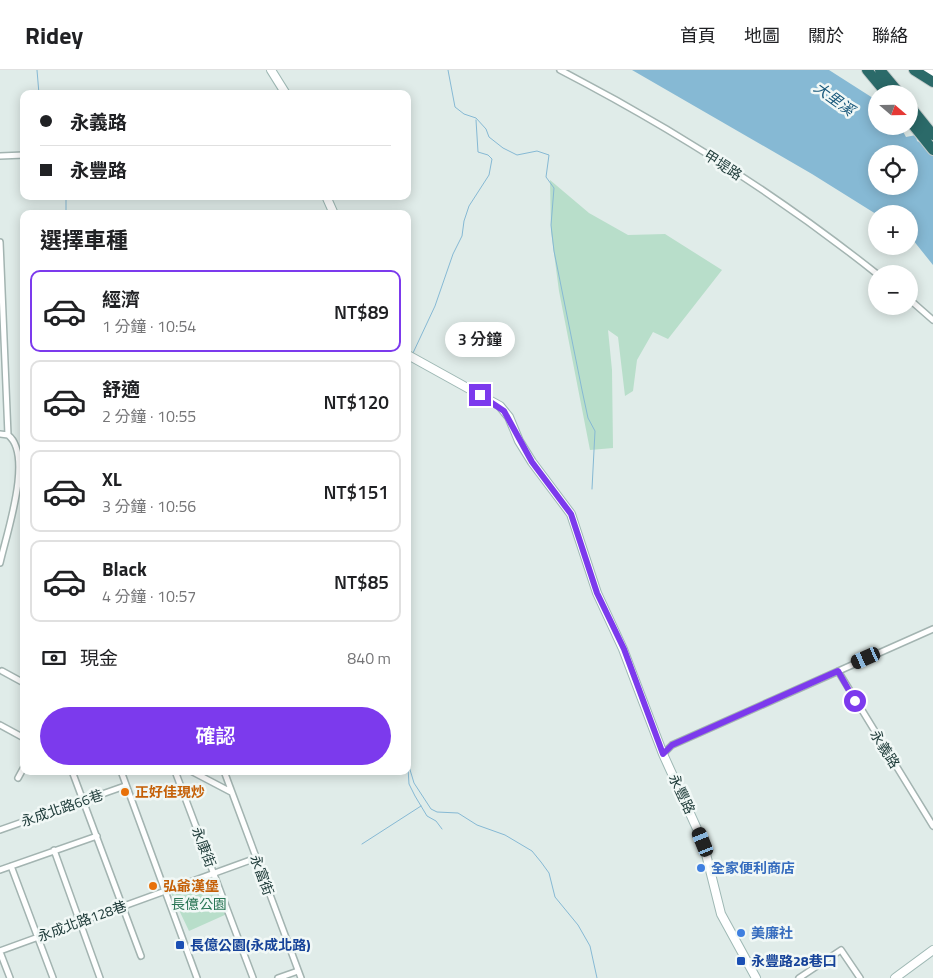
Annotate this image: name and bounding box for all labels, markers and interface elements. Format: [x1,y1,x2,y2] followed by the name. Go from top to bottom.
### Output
[25,17,83,53] text: Ridey
[680,22,716,49] text: 首頁
[744,22,780,49] text: 地圖
[808,22,844,49] text: 關於
[872,22,908,49] text: 聯絡
[809,76,861,122] water label: 大里溪
[868,85,918,135] north arrow
[868,85,918,315] map controls
[70,107,127,136] text: 永義路
[700,144,747,185] street label: 甲堤路
[868,145,918,195] button: locate
[70,155,127,184] text: 永豐路
[868,205,918,255] button: +
[40,223,128,257] text: 選擇車種
[868,265,918,315] button: −
[102,284,140,313] text: 經濟
[42,289,87,334] icon: car
[334,297,389,326] text: NT$89
[102,314,196,338] text: 1 分鐘 · 10:54
[445,322,515,358] callout: 3 分鐘
[458,327,502,351] text: 3 分鐘
[102,374,140,403] text: 舒適
[42,379,87,424] icon: car
[469,384,491,406] route end
[323,387,389,416] text: NT$120
[102,404,196,428] text: 2 分鐘 · 10:55
[102,464,122,493] text: XL
[42,469,87,514] icon: car
[323,477,389,506] text: NT$151
[102,494,196,518] text: 3 分鐘 · 10:56
[102,554,147,583] text: Black
[42,559,87,604] icon: car
[334,567,389,596] text: NT$85
[102,584,196,608] text: 4 分鐘 · 10:57
[80,643,118,672] text: 現金
[40,644,68,672] icon: cash
[849,645,882,671] car
[347,646,391,670] text: 840 m
[844,690,866,712] route start
[40,707,391,765] button: 確認
[865,725,905,772] street label: 永義路
[664,770,701,817] street label: 永豐路
[135,781,205,802] place label: 正好佳現炒
[18,784,106,831] street label: 永成北路66巷
[119,786,131,798] marker: 正好佳現炒
[187,823,222,870] street label: 永康街
[690,825,715,859] car
[245,852,280,898] street label: 永富街
[711,857,795,878] place label: 全家便利商店
[695,862,707,874] marker: 全家便利商店
[163,875,219,896] place label: 弘爺漢堡
[147,880,159,892] marker: 弘爺漢堡
[171,893,227,914] park label: 長億公園
[34,895,129,946] street label: 永成北路128巷
[751,922,793,943] place label: 美廉社
[735,927,747,939] marker: 美廉社
[190,934,311,955] place label: 長億公園(永成北路)
[174,939,186,951] marker: 長億公園(永成北路)
[751,950,837,971] place label: 永豐路28巷口
[735,955,747,967] marker: 永豐路28巷口

